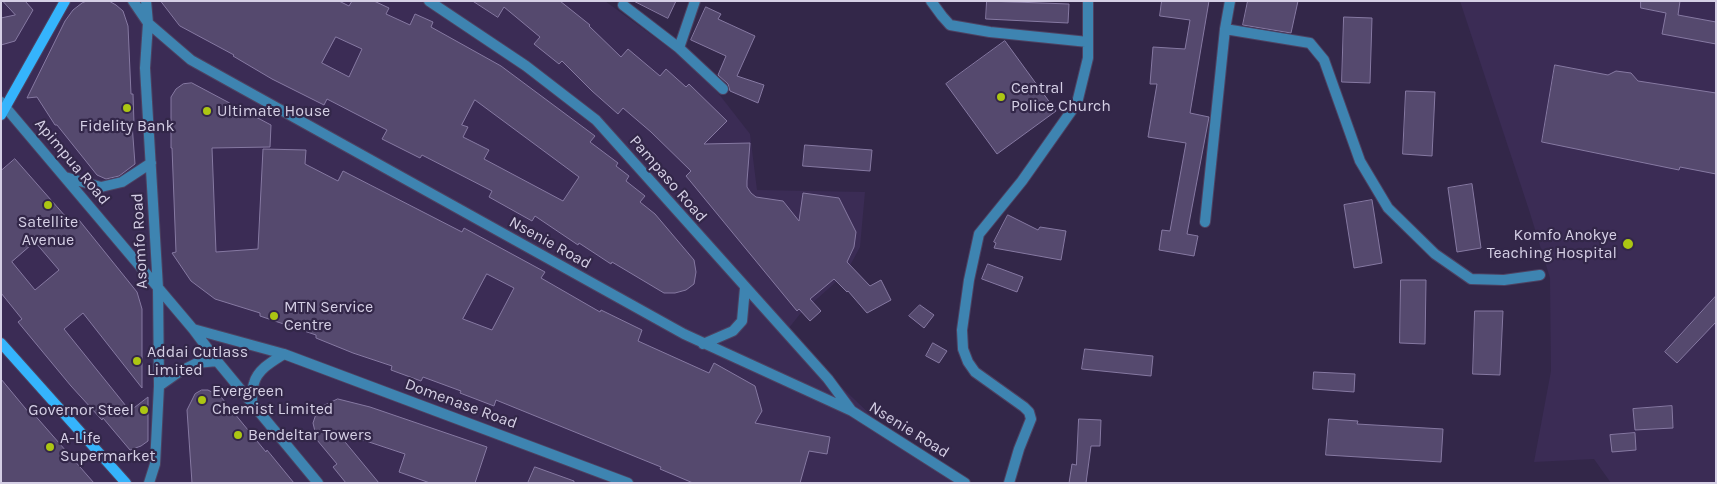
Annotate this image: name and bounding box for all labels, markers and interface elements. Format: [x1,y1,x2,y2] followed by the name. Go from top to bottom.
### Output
[1011,78,1111,116] place label: Central Police Church
[995,91,1007,103] marker: Central Police Church
[217,101,330,121] place label: Ultimate House
[121,102,133,114] marker: Fidelity Bank
[201,105,213,117] marker: Ultimate House
[30,115,114,209] street label: Apimpua Road
[80,116,174,136] place label: Fidelity Bank
[625,132,711,226] street label: Pampaso Road
[128,192,152,290] street label: Asomfo Road
[42,199,54,211] marker: Satellite Avenue
[18,212,78,250] place label: Satellite Avenue
[506,213,594,273] street label: Nsenie Road
[1487,225,1617,263] place label: Komfo Anokye Teaching Hospital
[1621,237,1635,251] marker: Komfo Anokye Teaching Hospital
[284,297,373,335] place label: MTN Service Centre
[268,310,280,322] marker: MTN Service Centre
[147,342,248,380] place label: Addai Cutlass Limited
[131,355,143,367] marker: Addai Cutlass Limited
[402,375,520,433] street label: Domenase Road
[212,381,333,419] place label: Evergreen Chemist Limited
[196,394,208,406] marker: Evergreen Chemist Limited
[865,398,953,462] street label: Nsenie Road
[28,400,134,420] place label: Governor Steel
[138,404,150,416] marker: Governor Steel
[248,425,372,445] place label: Bendeltar Towers
[60,428,156,466] place label: A-Life Supermarket
[232,429,244,441] marker: Bendeltar Towers
[44,441,56,453] marker: A-Life Supermarket

